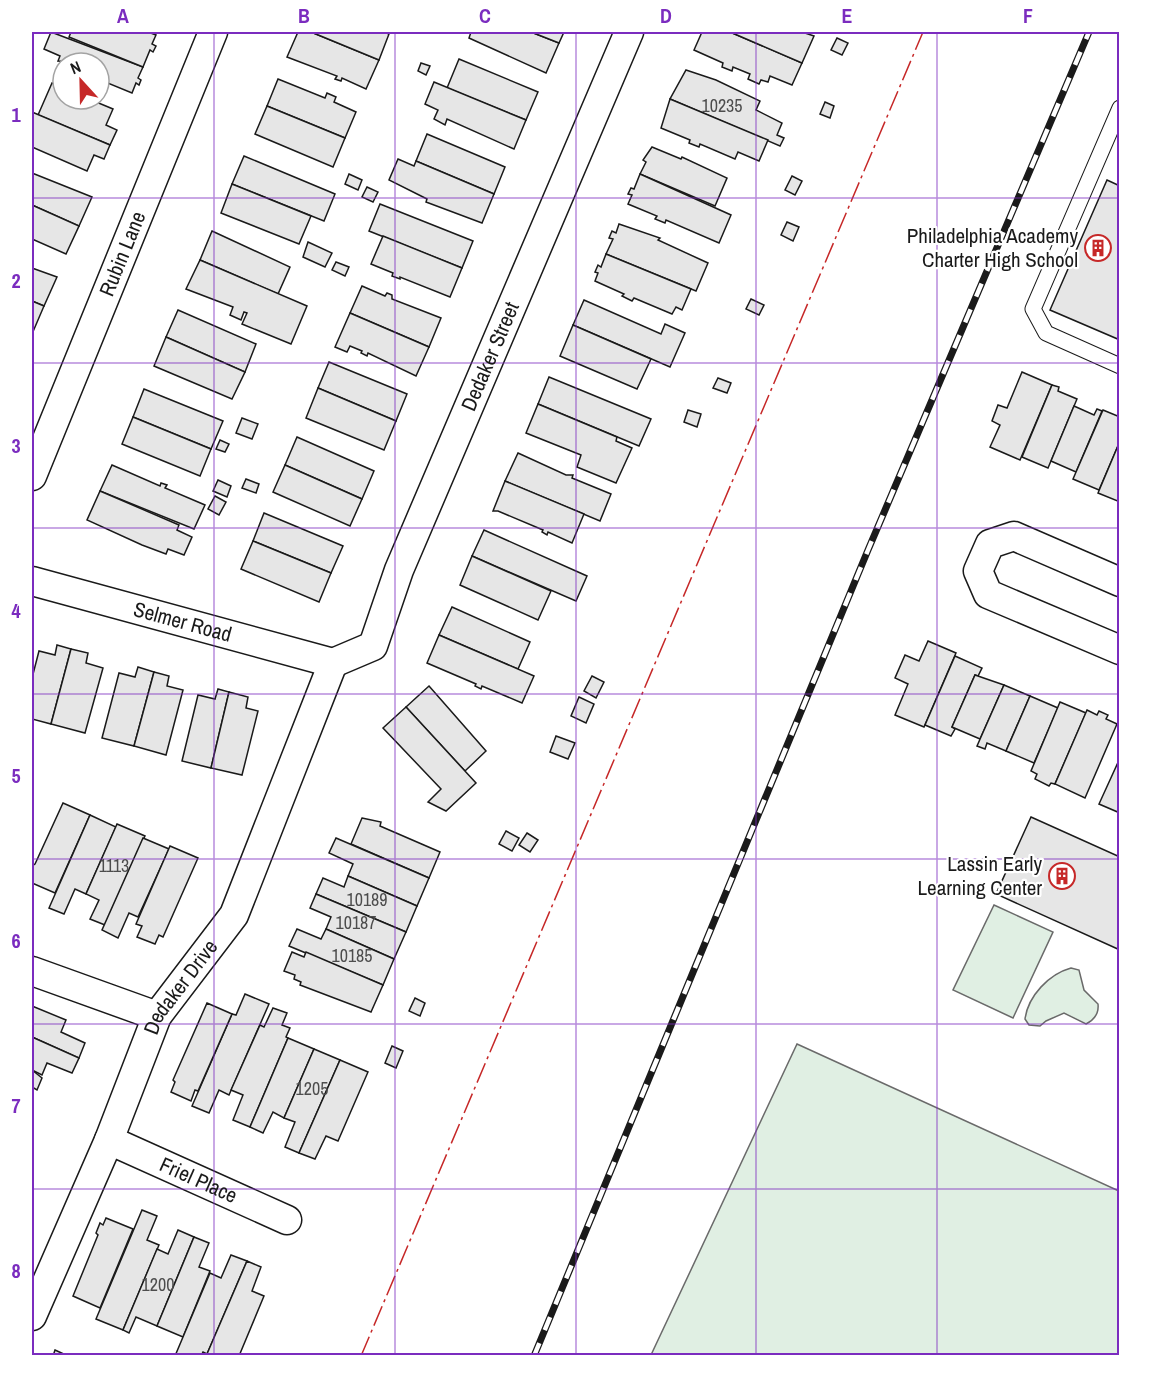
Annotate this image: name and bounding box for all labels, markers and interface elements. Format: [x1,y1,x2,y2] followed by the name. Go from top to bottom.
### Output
[117,2,129,29] text: A
[298,2,310,29] text: B
[479,2,491,29] text: C
[660,2,672,29] text: D
[842,2,853,29] text: E
[1023,2,1033,29] text: F
[51,51,111,111] north arrow
[67,55,84,79] text: N
[701,93,743,118] house number: 10235
[11,101,21,128] text: 1
[92,207,152,300] street label: Rubin Lane
[907,221,1078,274] place label: Philadelphia Academy Charter High School
[1083,233,1113,263] building icon: Philadelphia Academy Charter High School
[11,267,21,294] text: 2
[454,297,526,415] street label: Dedaker Street
[11,432,21,459] text: 3
[130,594,235,649] street label: Selmer Road
[11,597,21,624] text: 4
[11,762,21,789] text: 5
[918,849,1042,902] place label: Lassin Early Learning Center
[99,853,129,878] house number: 1113
[1047,861,1077,891] building icon: Lassin Early Learning Center
[346,887,388,912] house number: 10189
[335,910,377,935] house number: 10187
[11,927,21,954] text: 6
[136,933,224,1038] street label: Dedaker Drive
[331,943,373,968] house number: 10185
[296,1076,328,1101] house number: 1205
[11,1092,21,1119] text: 7
[155,1150,242,1210] street label: Friel Place
[11,1257,21,1284] text: 8
[142,1272,174,1297] house number: 1200

